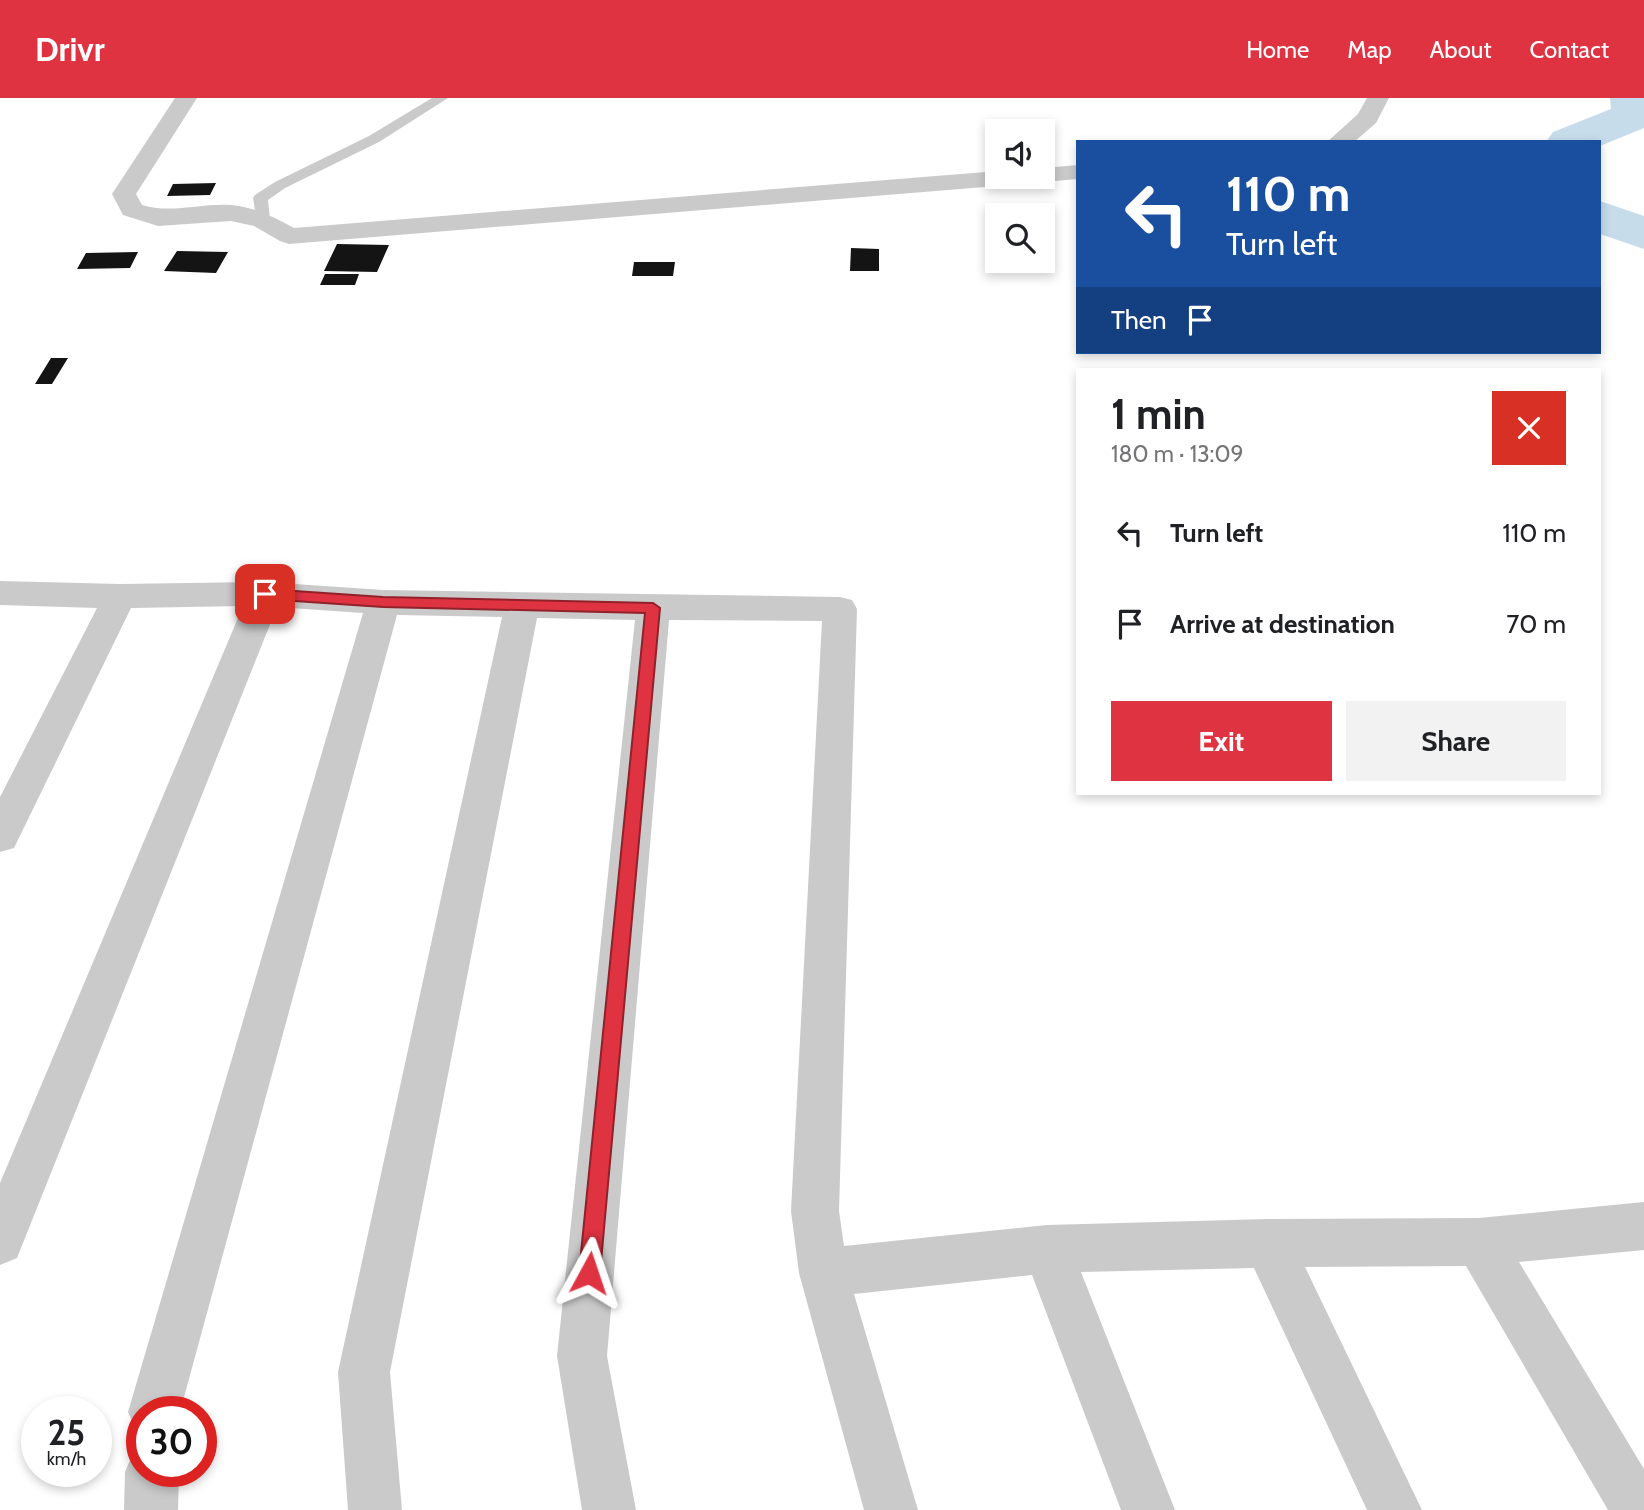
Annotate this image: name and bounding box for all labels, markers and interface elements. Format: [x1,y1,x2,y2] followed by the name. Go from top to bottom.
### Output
[35,29,105,69] text: Drivr
[1246,35,1309,64] text: Home
[1347,35,1392,64] text: Map
[1430,35,1492,64] text: About
[1530,35,1609,64] text: Contact
[985,119,1055,273] map controls
[985,119,1055,189] button: sound
[1226,164,1350,223] text: 110 m
[1111,168,1202,259] icon: left
[985,203,1055,273] button: search
[1226,224,1337,263] text: Turn left
[1181,301,1219,339] icon: arrive
[1111,304,1167,336] text: Then
[1111,388,1206,440] text: 1 min
[1492,391,1566,465] button: close
[1111,440,1244,468] text: 180 m · 13:09
[1111,514,1149,552] icon: left
[1170,517,1263,549] text: Turn left
[1502,517,1566,549] text: 110 m
[235,564,295,624] pin
[246,575,284,613] icon: arrive
[1111,605,1149,643] icon: arrive
[1170,608,1395,640] text: Arrive at destination
[1506,608,1566,640] text: 70 m
[1111,701,1332,781] button: Exit
[1346,701,1566,781] button: Share
[552,1236,626,1310] position arrow
[126,1396,217,1487] speed limit sign: 30
[48,1411,85,1454] text: 25
[47,1448,86,1470] text: km/h

